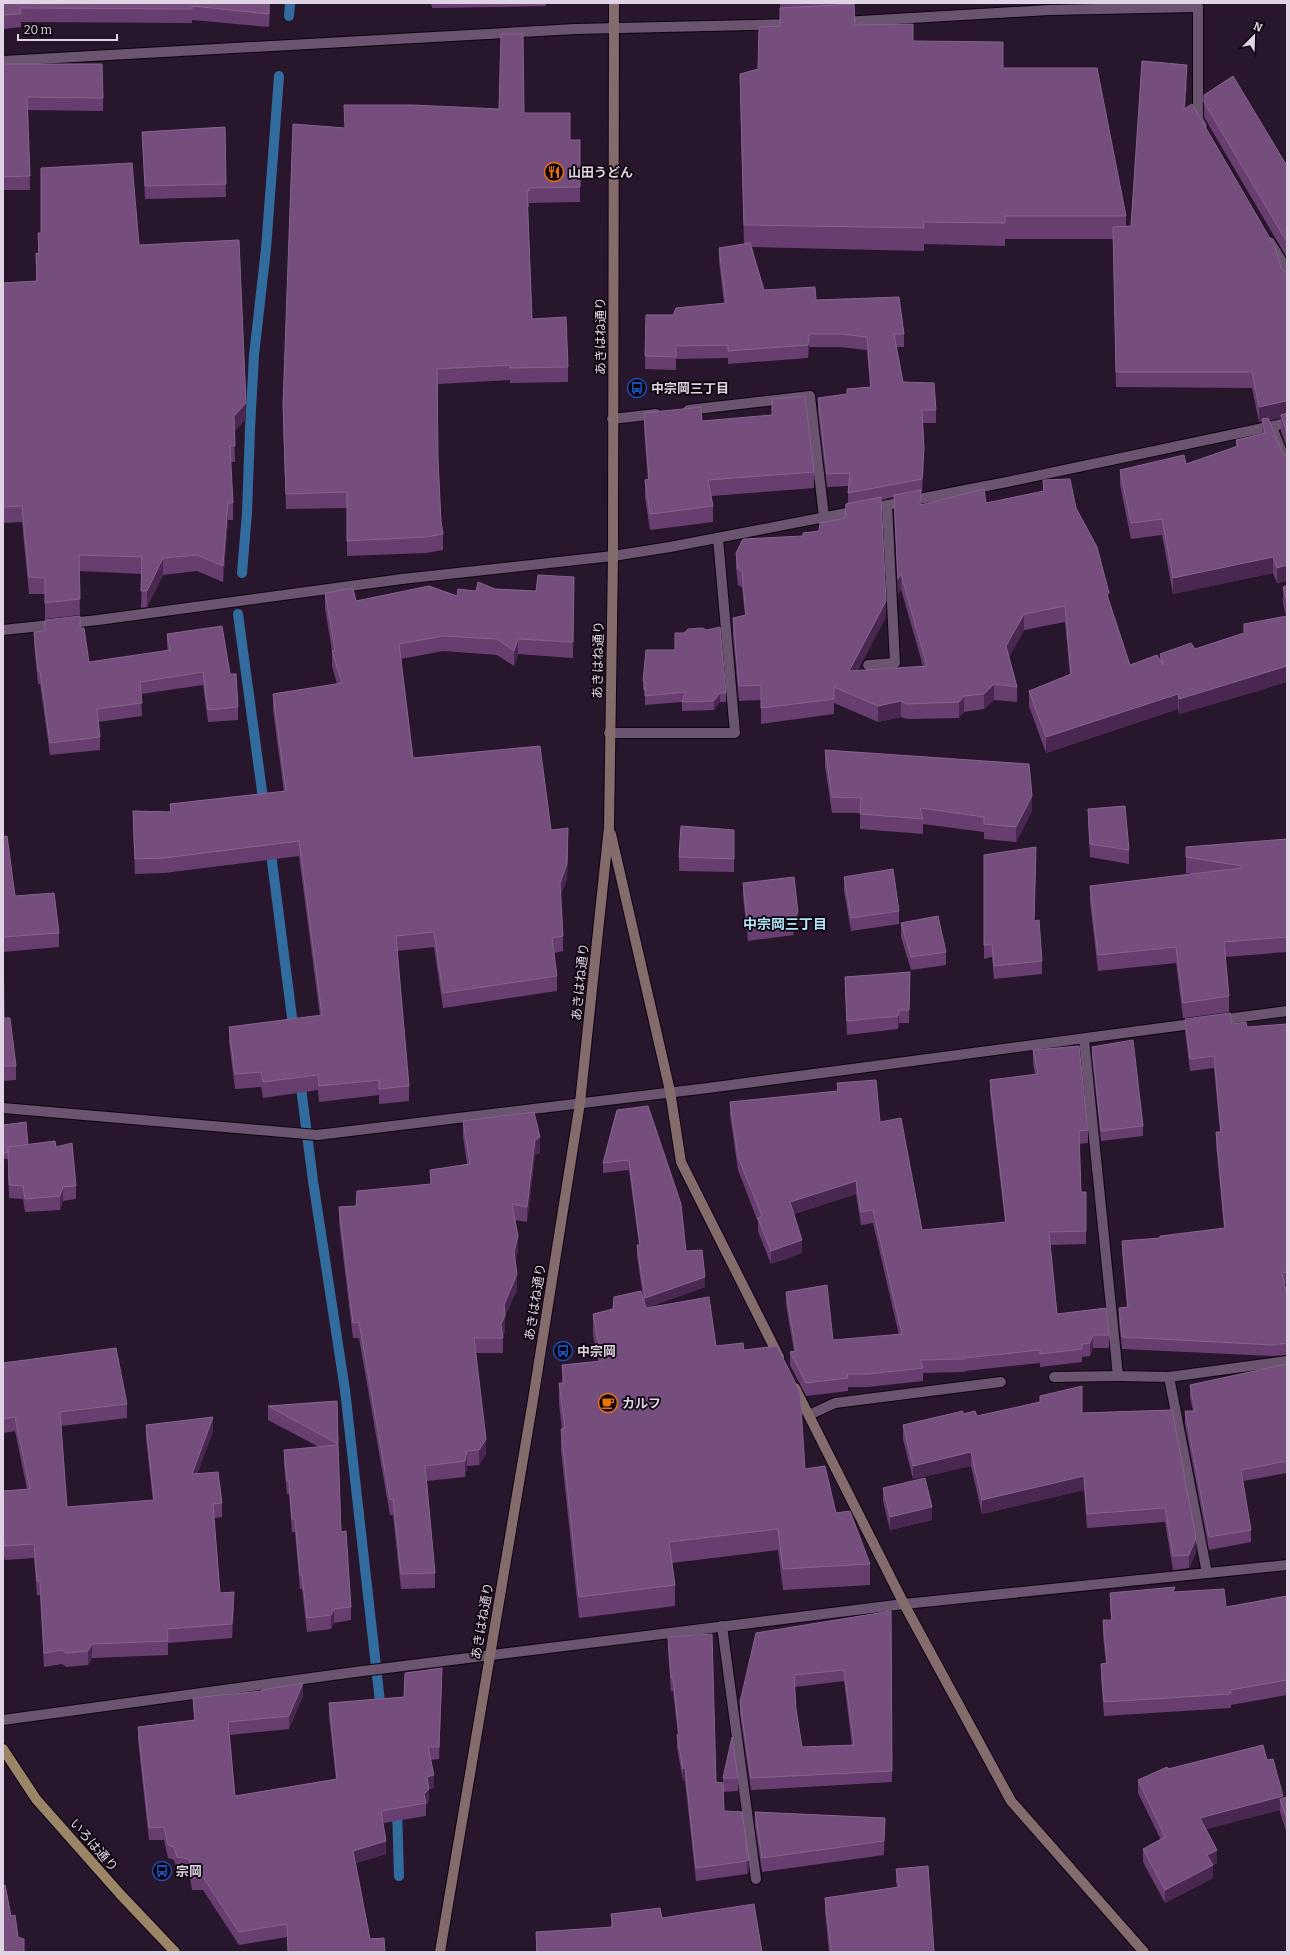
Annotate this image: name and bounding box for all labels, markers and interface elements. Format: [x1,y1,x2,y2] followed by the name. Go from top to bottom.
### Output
[18,16,117,42] scale bar
[1234,16,1274,56] north arrow
[1251,20,1265,35] text: N
[24,23,53,37] text: 20 m
[543,161,565,183] restaurant icon: 山田うどん
[568,165,633,180] place label: 山田うどん
[593,297,608,375] street label: あきはね通り
[626,377,648,399] bus stop icon: 中宗岡三丁目
[651,381,729,396] place label: 中宗岡三丁目
[590,621,606,699] street label: あきはね通り
[743,916,827,933] district label: 中宗岡三丁目
[568,942,592,1022] street label: あきはね通り
[521,1262,549,1342] street label: あきはね通り
[552,1340,574,1362] bus stop icon: 中宗岡
[577,1344,616,1359] place label: 中宗岡
[597,1392,619,1414] cafe icon: カルフ
[622,1396,661,1411] place label: カルフ
[468,1581,496,1661] street label: あきはね通り
[67,1816,121,1874] street label: いろは通り
[151,1860,173,1882] bus stop icon: 宗岡
[176,1864,202,1879] place label: 宗岡

